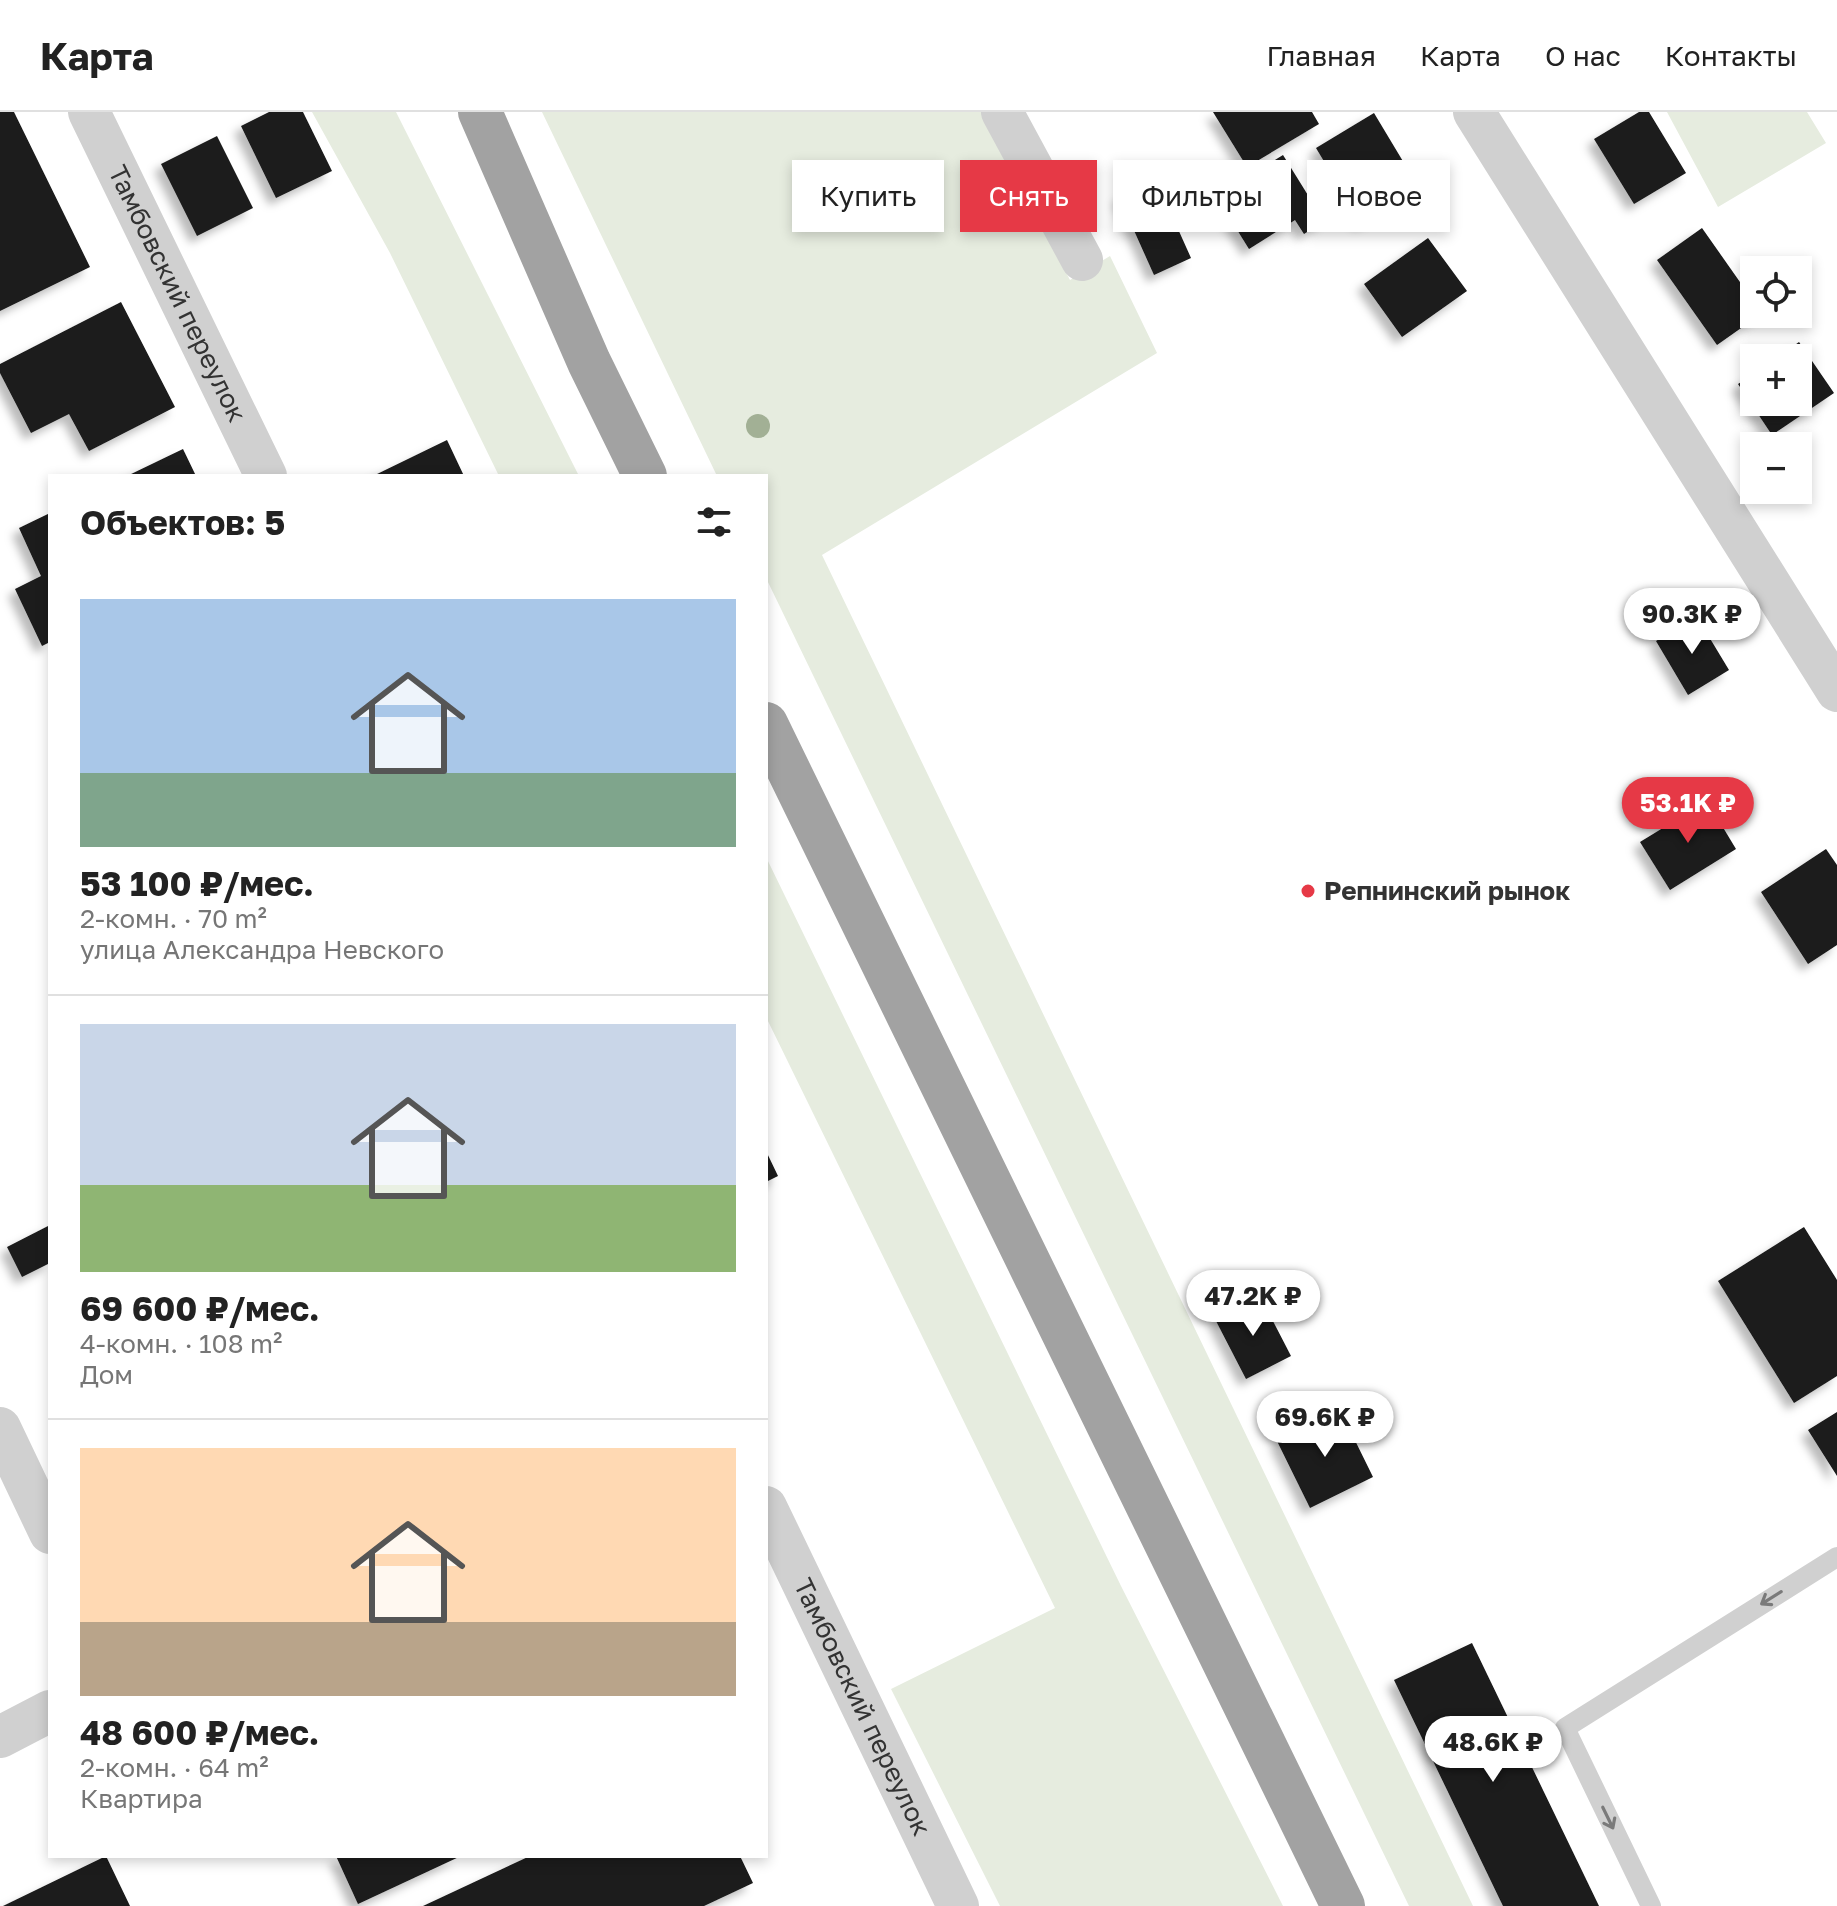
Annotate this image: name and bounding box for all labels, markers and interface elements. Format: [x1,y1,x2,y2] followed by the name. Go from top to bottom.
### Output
[40,33,153,78] text: Карта
[1266,39,1376,72] text: Главная
[1420,39,1501,72] text: Карта
[1545,39,1621,72] text: О нас
[1665,39,1797,72] text: Контакты
[102,160,253,427] street label: Тамбовский переулок
[792,160,944,232] chip: Купить
[960,160,1097,232] chip: Снять
[1113,160,1291,232] chip: Фильтры
[1307,160,1450,232] chip: Новое
[1740,256,1812,504] map controls
[1740,256,1812,328] button: locate
[1740,344,1812,416] button: +
[1740,432,1812,504] button: −
[692,500,736,544] icon: filters
[80,502,285,542] text: Объектов: 5
[1618,588,1766,656] pin: 90.3K ₽
[1642,598,1742,629] text: 90.3K ₽
[336,651,480,795] icon: home
[1614,777,1762,845] pin: 53.1K ₽
[1640,787,1736,818] text: 53.1K ₽
[80,863,314,903] text: 53 100 ₽/мес.
[1324,875,1570,906] place label: Репнинский рынок
[1299,882,1317,900] marker: Репнинский рынок
[80,903,267,934] text: 2-комн. · 70 m²
[80,934,444,965] text: улица Александра Невского
[336,1076,480,1220] icon: home
[1179,1270,1327,1338] pin: 47.2K ₽
[1204,1280,1302,1311] text: 47.2K ₽
[80,1288,320,1328] text: 69 600 ₽/мес.
[80,1328,282,1359] text: 4-комн. · 108 m²
[80,1359,133,1390] text: Дом
[1251,1391,1399,1459] pin: 69.6K ₽
[1275,1401,1375,1432] text: 69.6K ₽
[336,1500,480,1644] icon: home
[788,1573,938,1840] street label: Тамбовский переулок
[1760,1591,1783,1607] one-way arrow
[80,1712,319,1752] text: 48 600 ₽/мес.
[1419,1716,1567,1784] pin: 48.6K ₽
[1443,1726,1543,1757] text: 48.6K ₽
[80,1752,269,1783] text: 2-комн. · 64 m²
[80,1783,203,1814] text: Квартира
[1601,1806,1616,1830] one-way arrow

